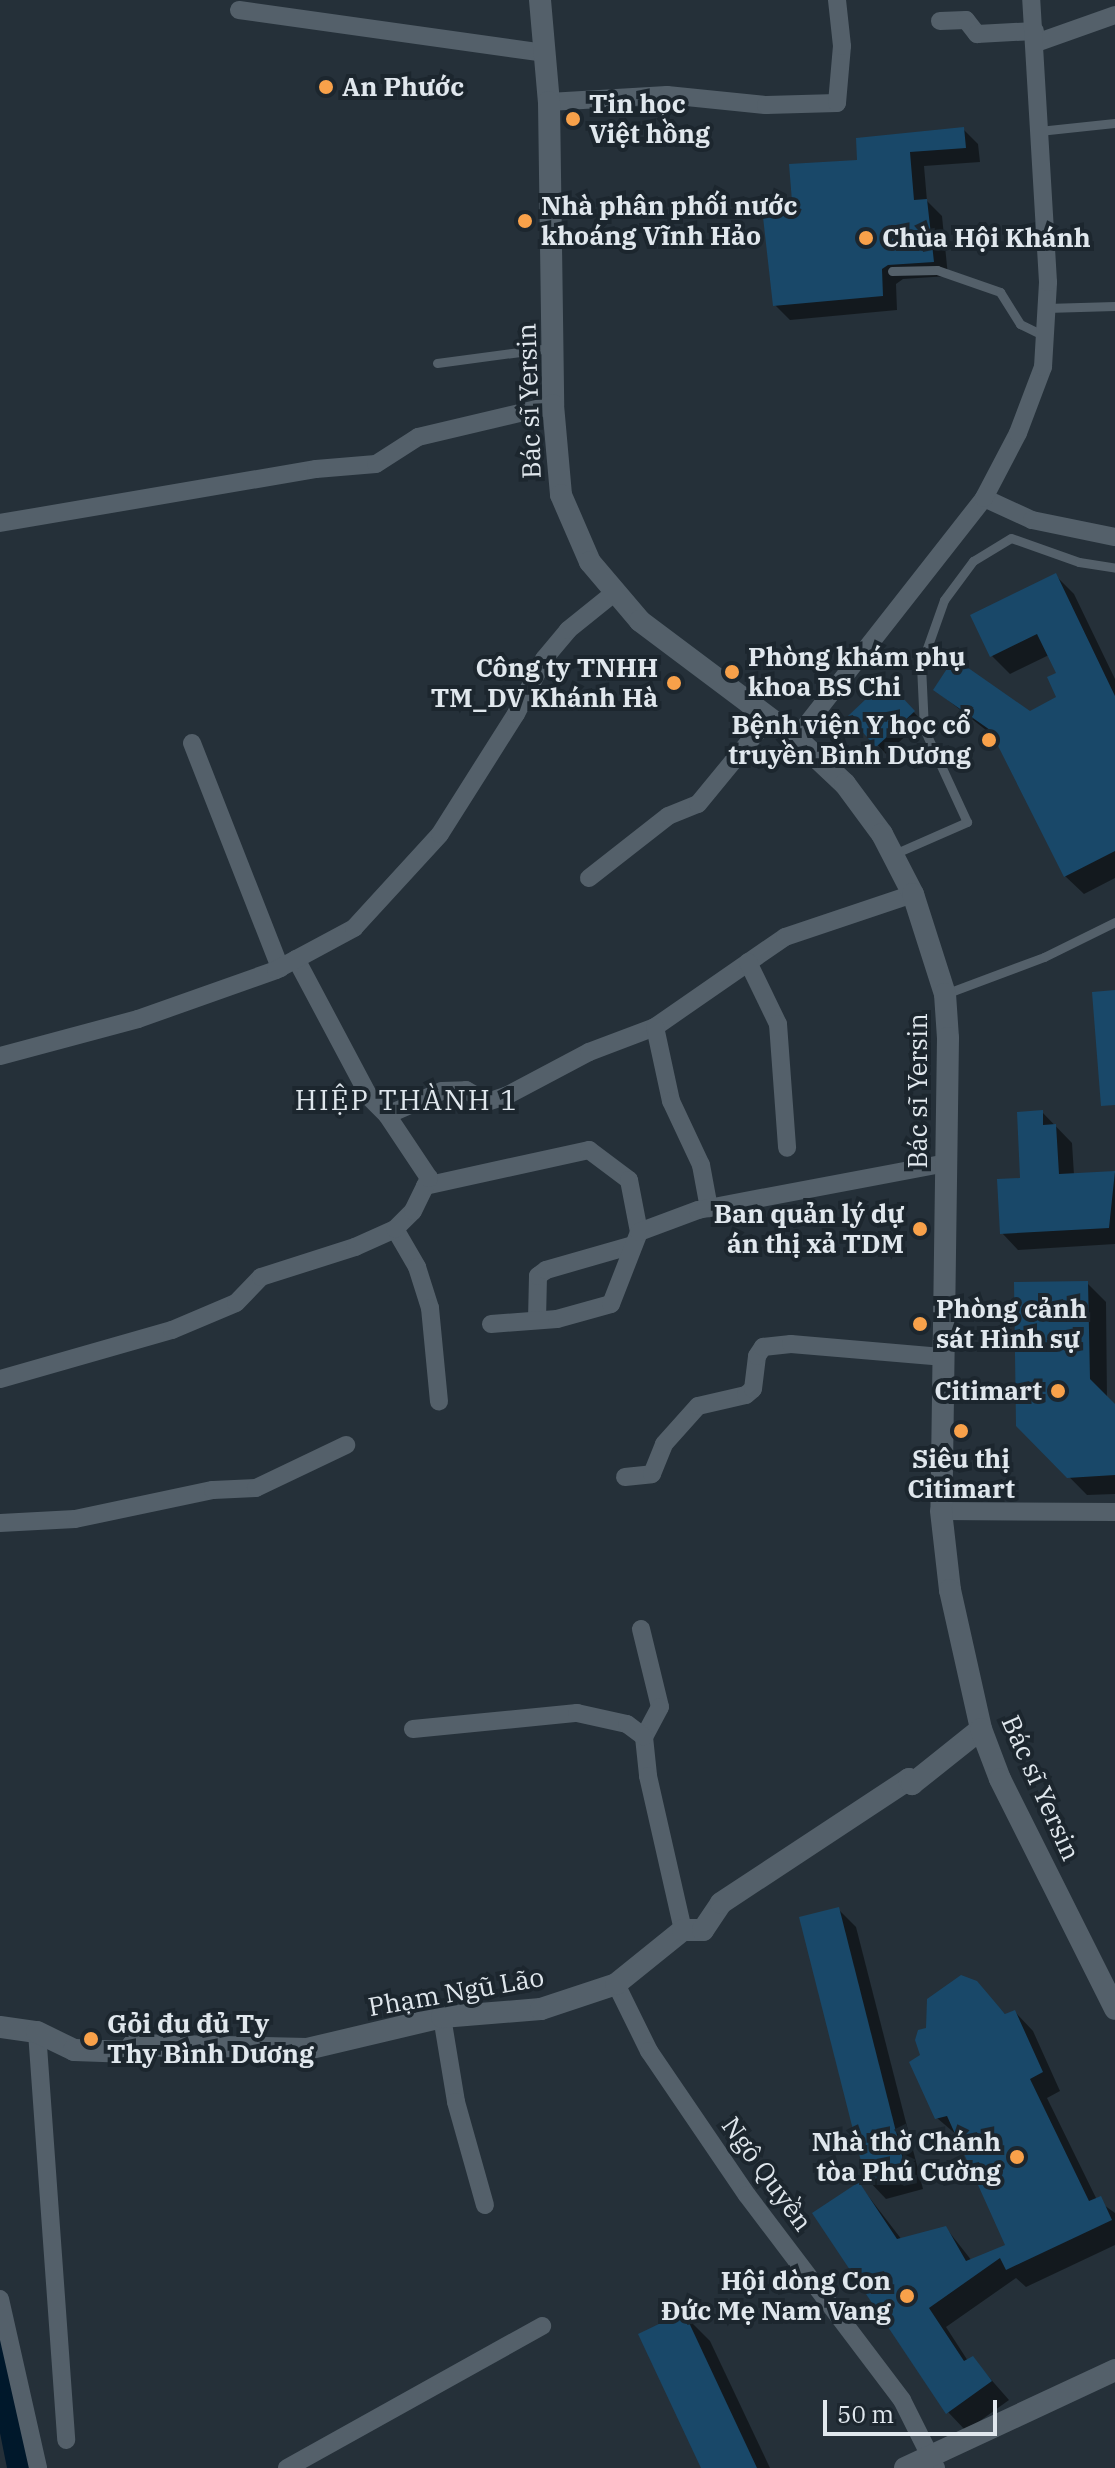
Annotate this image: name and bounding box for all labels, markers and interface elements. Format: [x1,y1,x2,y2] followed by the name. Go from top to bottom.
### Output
[342,71,464,103] place label: An Phước
[317,78,335,96] marker: An Phước
[589,88,710,150] place label: Tin học Việt hồng
[564,110,582,128] marker: Tin học Việt hồng
[541,190,797,252] place label: Nhà phân phối nước khoáng Vĩnh Hảo
[516,212,534,230] marker: Nhà phân phối nước khoáng Vĩnh Hảo
[882,222,1091,254] place label: Chùa Hội Khánh
[857,229,875,247] marker: Chùa Hội Khánh
[511,323,547,479] street label: Bác sĩ Yersin
[748,641,966,702] place label: Phòng khám phụ khoa BS Chi
[431,652,658,714] place label: Công ty TNHH TM_DV Khánh Hà
[723,663,741,681] marker: Phòng khám phụ khoa BS Chi
[665,674,683,692] marker: Công ty TNHH TM_DV Khánh Hà
[728,709,971,770] place label: Bệnh viện Y học cổ truyền Bình Dương
[978,729,1000,751] marker: Bệnh viện Y học cổ truyền Bình Dương
[902,1013,934,1169] street label: Bác sĩ Yersin
[295,1083,519,1117] district label: HIỆP THÀNH 1
[714,1198,904,1260] place label: Ban quản lý dự án thị xả TDM
[911,1220,929,1238] marker: Ban quản lý dự án thị xả TDM
[936,1293,1087,1354] place label: Phòng cảnh sát Hình sự
[911,1315,929,1333] marker: Phòng cảnh sát Hình sự
[934,1375,1042,1407] place label: Citimart
[1049,1382,1067,1400] marker: Citimart
[952,1422,970,1440] marker: Siêu thị Citimart
[907,1443,1015,1504] place label: Siêu thị Citimart
[995,1711,1087,1865] street label: Bác sĩ Yersin
[366,1961,546,2023] street label: Phạm Ngũ Lão
[107,2008,314,2070] place label: Gỏi đu đủ Ty Thy Bình Dương
[82,2030,100,2048] marker: Gỏi đu đủ Ty Thy Bình Dương
[715,2111,819,2237] street label: Ngô Quyền
[812,2126,1001,2188] place label: Nhà thờ Chánh tòa Phú Cường
[1008,2148,1026,2166] marker: Nhà thờ Chánh tòa Phú Cường
[661,2265,891,2326] place label: Hội dòng Con Đức Mẹ Nam Vang
[898,2287,916,2305] marker: Hội dòng Con Đức Mẹ Nam Vang
[827,2384,1001,2434] scale bar
[837,2398,894,2430] text: 50 m

